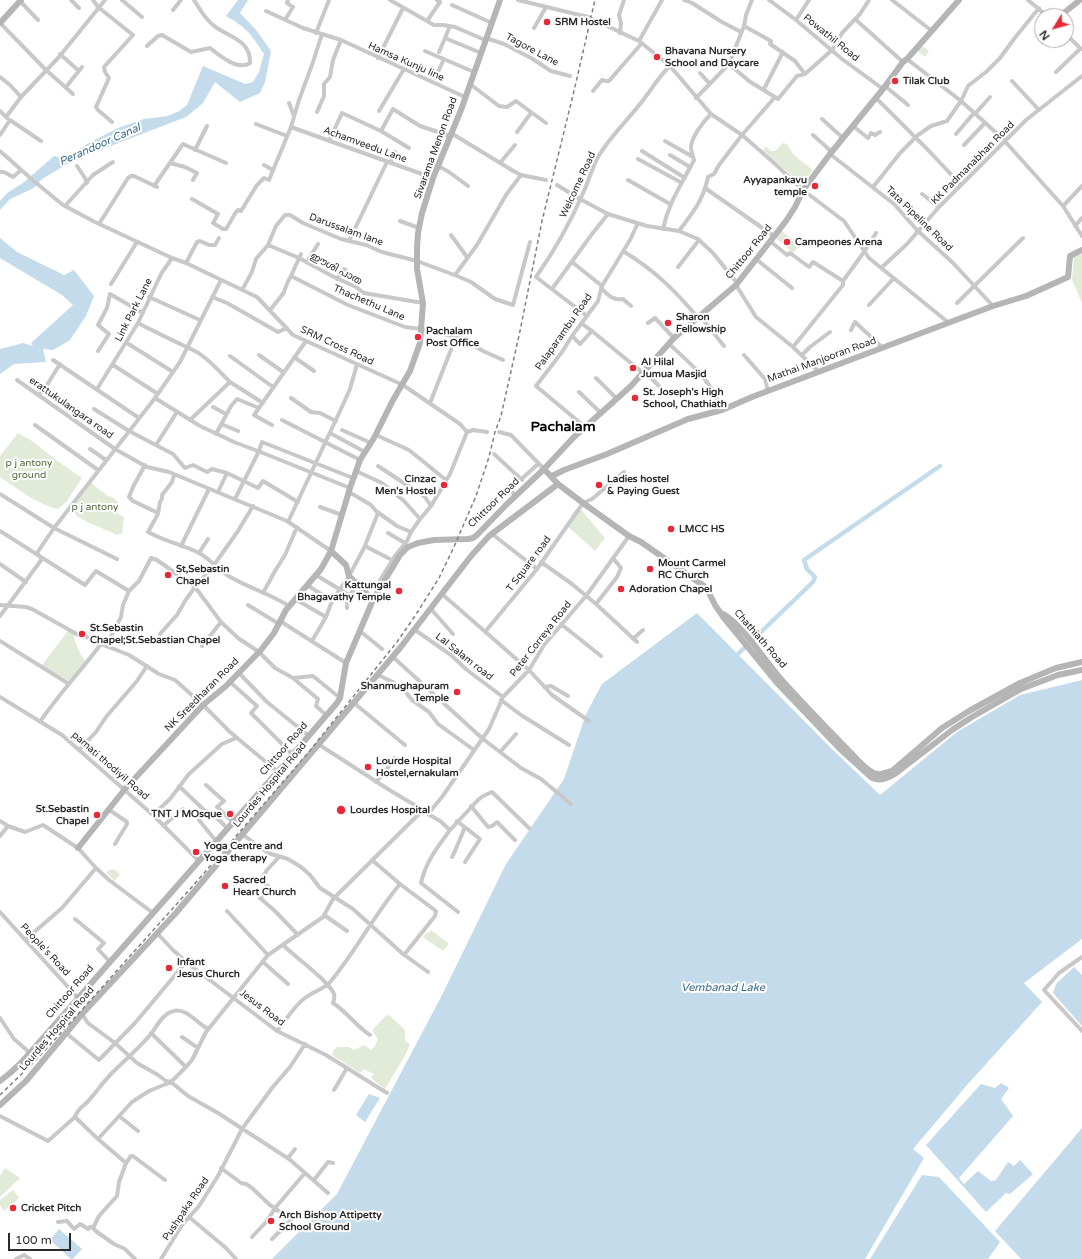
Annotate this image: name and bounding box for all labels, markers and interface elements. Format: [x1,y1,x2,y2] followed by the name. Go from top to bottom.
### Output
[1034,8,1074,48] north arrow
[801,12,861,64] street label: Powathil Road
[555,16,611,28] place label: SRM Hostel
[542,17,552,27] marker: SRM Hostel
[1037,27,1053,42] text: N
[503,31,561,69] street label: Tagore Lane
[366,40,446,84] street label: Hamsa Kunju line
[665,45,759,68] place label: Bhavana Nursery School and Daycare
[652,52,662,62] marker: Bhavana Nursery School and Daycare
[903,75,949,87] place label: Tilak Club
[890,76,900,86] marker: Tilak Club
[412,95,460,201] street label: Sivarama Menon Road
[929,119,1017,207] street label: KK Padmanabhan Road
[57,121,143,169] water label: Perandoor Canal
[322,124,408,166] street label: Achamveedu Lane
[557,150,599,220] street label: Welcome Road
[743,174,807,198] place label: Ayyapankavu temple
[810,181,820,191] marker: Ayyapankavu temple
[883,184,955,254] street label: Tata Pipeline Road
[307,211,385,249] street label: Darussalam lane
[723,222,775,282] street label: Chittoor Road
[795,236,882,248] place label: Campeones Arena
[782,237,792,247] marker: Campeones Arena
[308,250,364,288] street label: ഈശി പാത
[113,276,155,344] street label: Link Park Lane
[331,283,407,323] street label: Thachethu Lane
[533,291,595,373] street label: Palaparambu Road
[676,311,726,334] place label: Sharon Fellowship
[663,318,673,328] marker: Sharon Fellowship
[298,324,376,368] street label: SRM Cross Road
[426,325,479,348] place label: Pachalam Post Office
[413,332,423,342] marker: Pachalam Post Office
[766,335,878,385] street label: Mathai Manjooran Road
[641,356,707,380] place label: Al Hilal Jumua Masjid
[628,363,638,373] marker: Al Hilal Jumua Masjid
[27,374,115,442] street label: erattukulangara road
[643,386,727,410] place label: St. Joseph's High School, Chathiath
[630,393,640,403] marker: St. Joseph's High School, Chathiath
[531,419,595,435] district label: Pachalam
[6,457,52,480] park label: p j antony ground
[375,473,436,496] place label: Cinzac Men's Hostel
[607,473,680,496] place label: Ladies hostel & Paying Guest
[466,475,522,531] street label: Chittoor Road
[439,480,449,490] marker: Cinzac Men's Hostel
[594,480,604,490] marker: Ladies hostel & Paying Guest
[72,501,118,513] park label: p j antony
[679,523,724,535] place label: LMCC HS
[666,524,676,534] marker: LMCC HS
[504,534,554,594] street label: T Square road
[658,557,726,580] place label: Mount Carmel RC Church
[176,563,229,586] place label: St,Sebastin Chapel
[645,564,655,574] marker: Mount Carmel RC Church
[163,570,173,580] marker: St,Sebastin Chapel
[297,579,391,602] place label: Kattungal Bhagavathy Temple
[629,583,712,595] place label: Adoration Chapel
[616,584,626,594] marker: Adoration Chapel
[394,586,404,596] marker: Kattungal Bhagavathy Temple
[508,599,574,679] street label: Peter Correya Road
[731,607,789,671] street label: Chathiath Road
[90,622,220,646] place label: St.Sebastin Chapel;St.Sebastian Chapel
[77,629,87,639] marker: St.Sebastin Chapel;St.Sebastian Chapel
[433,631,495,683] street label: Lal Salam road
[163,656,241,734] street label: NK Sreedharan Road
[361,680,449,704] place label: Shanmughapuram Temple
[452,687,462,697] marker: Shanmughapuram Temple
[258,720,310,778] street label: Chittoor Road
[69,729,151,803] street label: pamati thodiyil Road
[231,740,309,830] street label: Lourdes Hospital Road
[376,755,459,778] place label: Lourde Hospital Hostel,ernakulam
[363,762,373,772] marker: Lourde Hospital Hostel,ernakulam
[36,803,89,826] place label: St.Sebastin Chapel
[335,804,347,816] marker: Lourdes Hospital
[350,804,430,816] place label: Lourdes Hospital
[151,808,222,820] place label: TNT J MOsque
[225,809,235,819] marker: TNT J MOsque
[92,810,102,820] marker: St.Sebastin Chapel
[204,840,282,864] place label: Yoga Centre and Yoga therapy
[191,847,201,857] marker: Yoga Centre and Yoga therapy
[233,874,296,898] place label: Sacred Heart Church
[220,881,230,891] marker: Sacred Heart Church
[18,921,72,979] street label: People's Road
[177,956,240,980] place label: Infant Jesus Church
[44,963,96,1021] street label: Chittoor Road
[164,963,174,973] marker: Infant Jesus Church
[681,981,765,995] water label: Vembanad Lake
[17,984,97,1074] street label: Lourdes Hospital Road
[237,987,287,1029] street label: Jesus Road
[160,1175,212,1243] street label: Pushpaka Road
[21,1202,81,1214] place label: Cricket Pitch
[8,1203,18,1213] marker: Cricket Pitch
[279,1209,382,1232] place label: Arch Bishop Attipetty School Ground
[266,1216,276,1226] marker: Arch Bishop Attipetty School Ground
[10,1225,73,1251] scale bar
[15,1233,52,1247] text: 100 m

